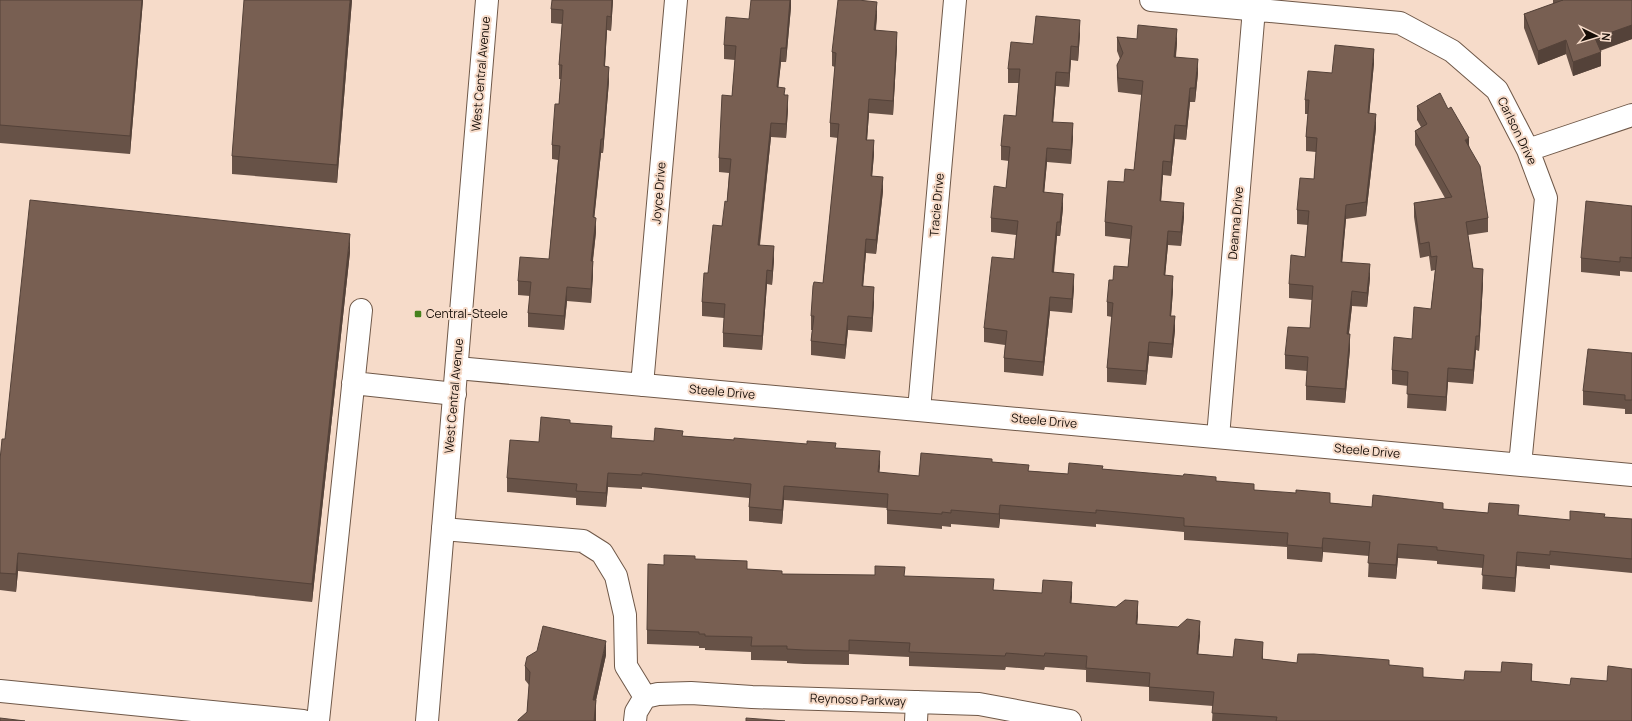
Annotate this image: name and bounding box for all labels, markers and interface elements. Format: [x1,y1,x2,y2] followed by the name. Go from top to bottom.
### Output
[467,16,494,132] street label: West Central Avenue
[1576,16,1616,56] north arrow
[1599,32,1614,42] text: N
[1494,94,1541,167] street label: Carlson Drive
[647,161,670,225] street label: Joyce Drive
[925,172,948,238] street label: Tracie Drive
[1224,186,1247,260] street label: Deanna Drive
[426,305,508,322] place label: Central-Steele
[413,309,423,319] marker: Central-Steele
[440,338,467,454] street label: West Central Avenue
[688,380,756,403] street label: Steele Drive
[1010,409,1078,432] street label: Steele Drive
[1333,439,1401,462] street label: Steele Drive
[810,689,907,710] street label: Reynoso Parkway

